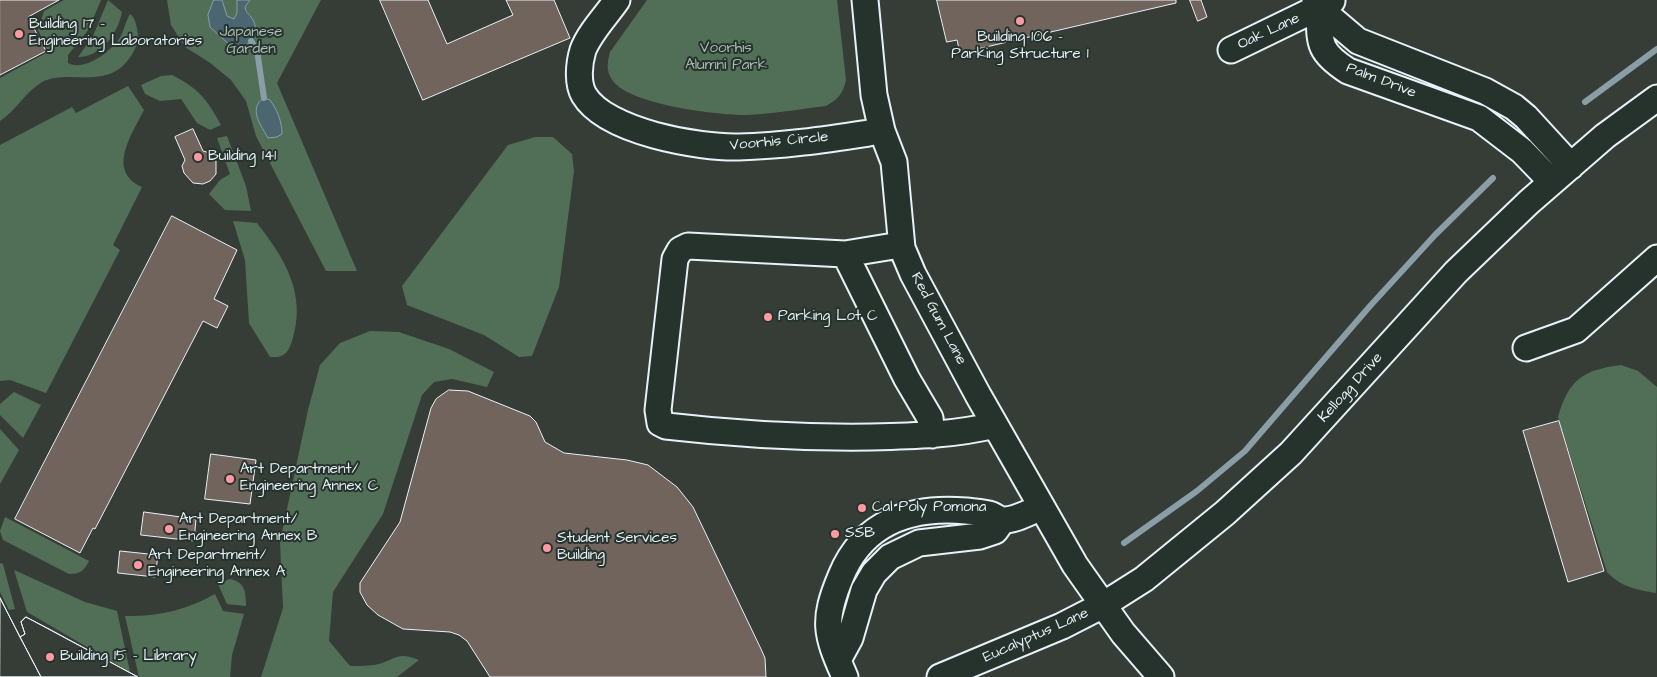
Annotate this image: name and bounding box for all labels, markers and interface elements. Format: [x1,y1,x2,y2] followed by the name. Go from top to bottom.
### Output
[1235,10,1303,54] street label: Oak Lane
[1014,15,1026,27] marker: Building 106 - Parking Structure 1
[29,16,202,51] place label: Building 17 - Engineering Laboratories
[220,24,282,59] park label: Japanese Garden
[13,28,25,40] marker: Building 17 - Engineering Laboratories
[951,29,1089,64] place label: Building 106 - Parking Structure 1
[685,40,767,75] park label: Voorhis Alumni Park
[1344,59,1418,103] street label: Palm Drive
[729,129,829,155] street label: Voorhis Circle
[208,148,276,166] place label: Building 141
[192,151,204,163] marker: Building 141
[906,270,970,368] street label: Red Gum Lane
[778,308,878,326] place label: Parking Lot C
[762,311,774,323] marker: Parking Lot C
[1315,349,1387,427] street label: Kellogg Drive
[240,461,378,496] place label: Art Department/ Engineering Annex C
[224,473,236,485] marker: Art Department/ Engineering Annex C
[872,499,986,517] place label: Cal Poly Pomona
[856,502,868,514] marker: Cal Poly Pomona
[179,511,317,546] place label: Art Department/ Engineering Annex B
[163,523,175,535] marker: Art Department/ Engineering Annex B
[845,525,875,543] place label: SSB
[829,528,841,540] marker: SSB
[557,530,677,565] place label: Student Services Building
[541,542,553,554] marker: Student Services Building
[148,547,285,582] place label: Art Department/ Engineering Annex A
[132,559,144,571] marker: Art Department/ Engineering Annex A
[981,605,1091,667] street label: Eucalyptus Lane
[60,648,197,666] place label: Building 15 - Library
[44,651,56,663] marker: Building 15 - Library

